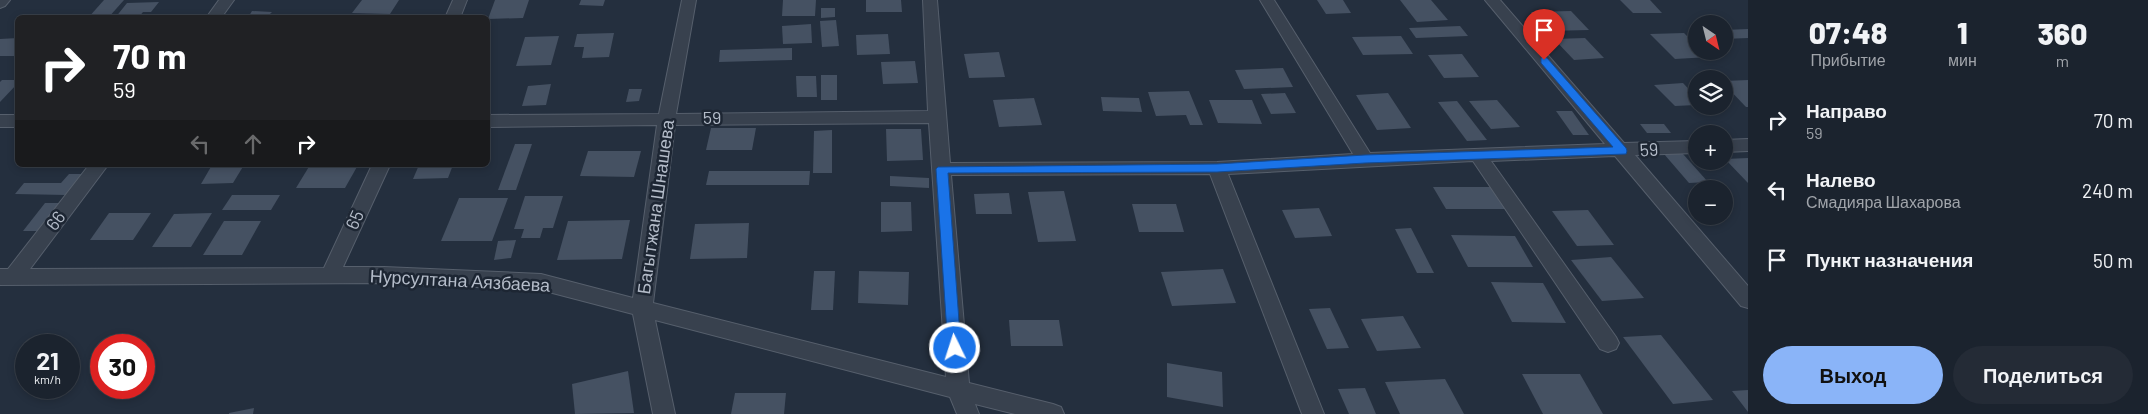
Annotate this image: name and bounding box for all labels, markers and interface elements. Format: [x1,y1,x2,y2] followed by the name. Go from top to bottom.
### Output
[1523,9,1565,60] pin
[1809,14,1887,50] text: 07:48
[1957,14,1968,50] text: 1
[1688,15,1732,60] north arrow
[1688,15,1733,225] map controls
[2037,15,2087,51] text: 360
[1530,16,1558,44] icon: arrive
[113,34,187,76] text: 70 m
[30,35,95,100] icon: right
[1810,50,1886,69] text: Прибытие
[1948,50,1977,69] text: мин
[2056,51,2069,70] text: m
[1688,70,1733,115] button: layers
[113,76,136,102] text: 59
[1806,99,1887,122] text: Направо
[703,106,721,128] street label: 59
[1763,106,1791,134] icon: right
[2094,109,2133,132] text: 70 m
[632,117,678,296] street label: Багытжана Шнашева
[1806,123,1823,142] text: 59
[1688,125,1733,170] button: +
[186,130,214,158] icon: left
[239,130,267,158] icon: ahead
[292,130,320,158] icon: right
[1639,138,1659,160] street label: 59
[1806,168,1876,191] text: Налево
[1763,176,1791,204] icon: left
[2082,179,2133,202] text: 240 m
[1688,180,1733,225] button: −
[1806,192,1961,211] text: Смадияра Шахарова
[41,206,70,234] street label: 66
[340,207,368,233] street label: 65
[1763,246,1791,274] icon: arrive
[1806,248,1973,271] text: Пункт назначения
[2093,249,2133,272] text: 50 m
[369,264,552,296] street label: Нурсултана Аязбаева
[928,321,980,373] position arrow
[90,334,155,399] speed limit sign: 30
[36,345,59,375] text: 21
[1763,346,1943,404] button: Выход
[1953,346,2133,404] button: Поделиться
[34,372,61,386] text: km/h

